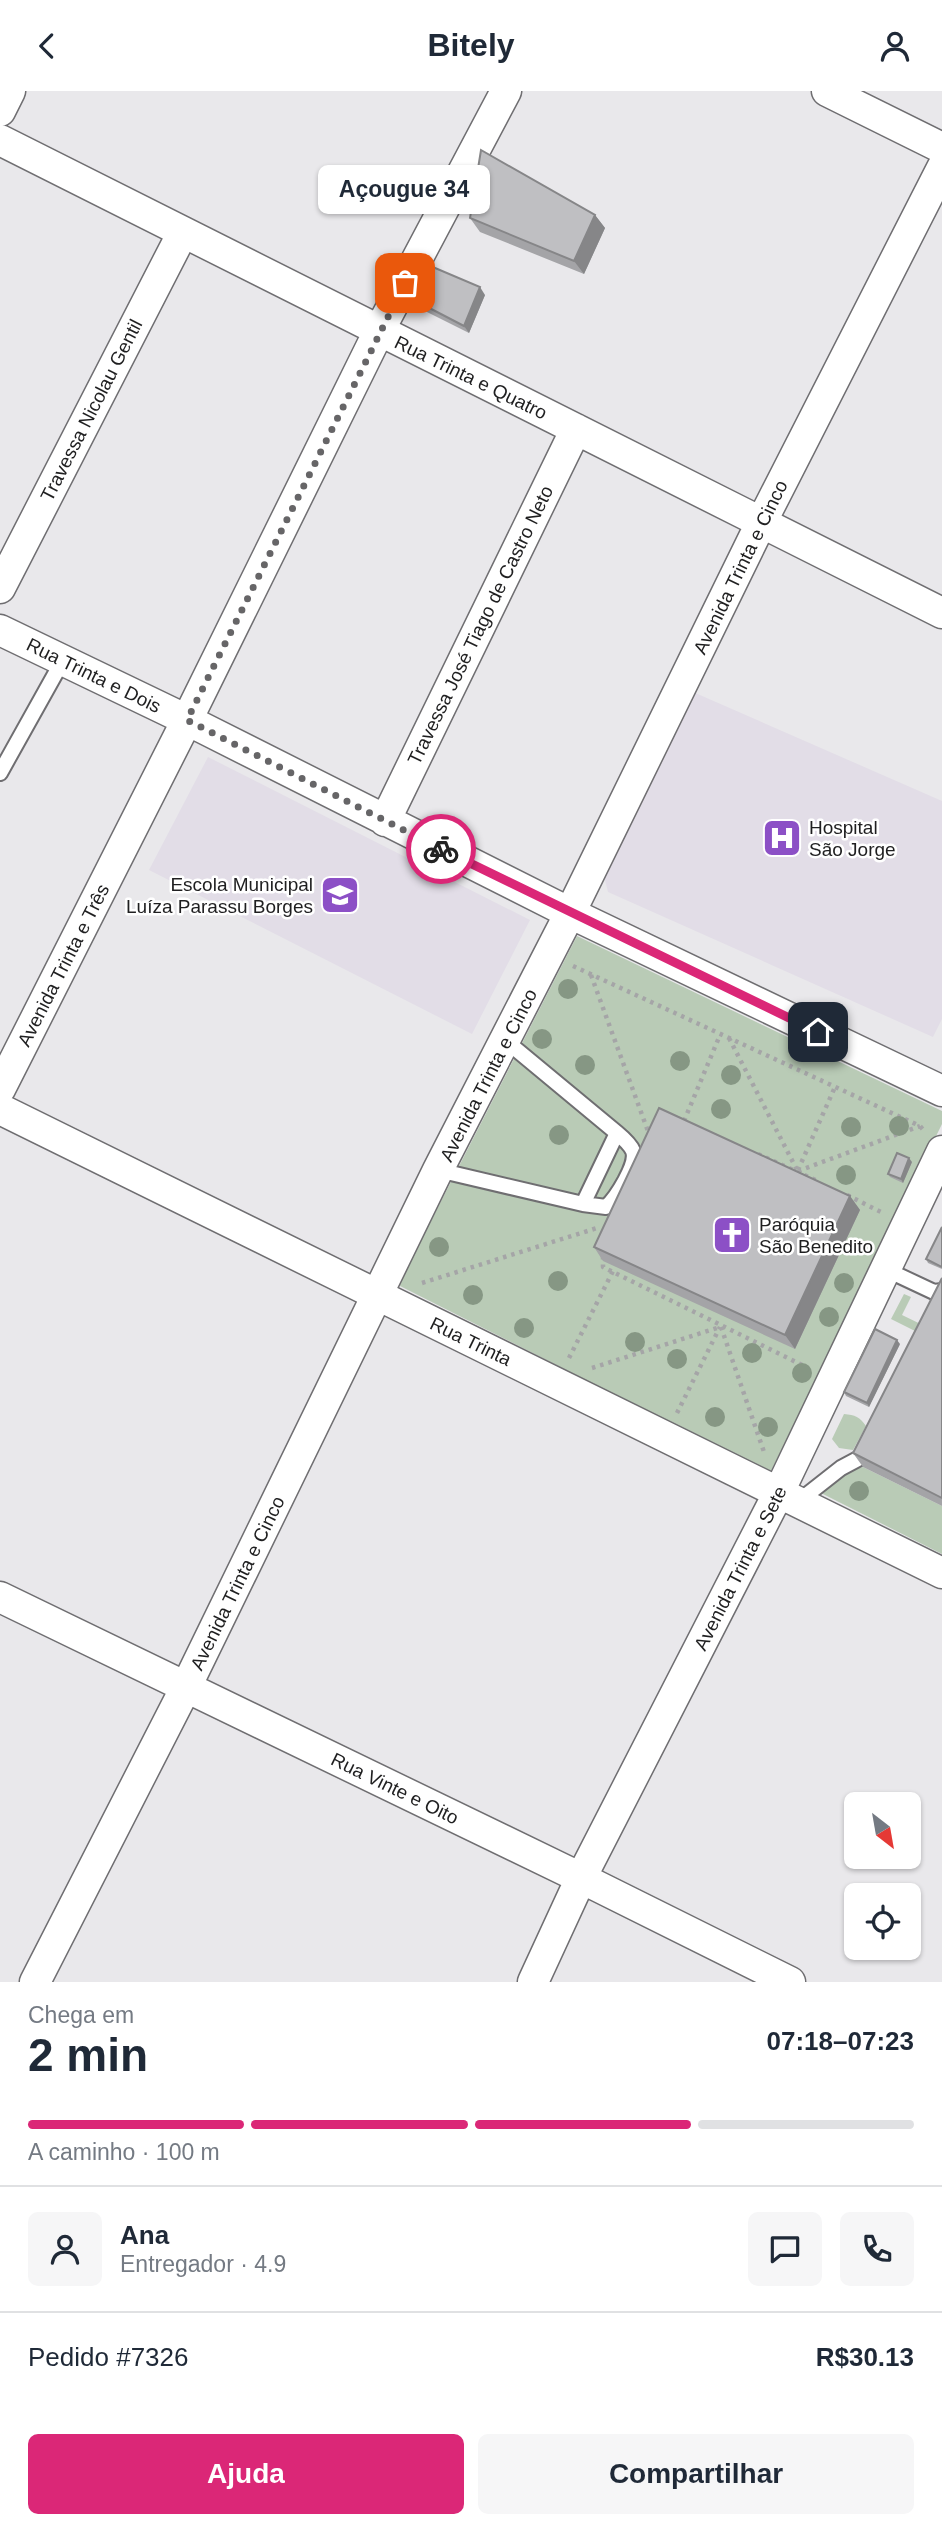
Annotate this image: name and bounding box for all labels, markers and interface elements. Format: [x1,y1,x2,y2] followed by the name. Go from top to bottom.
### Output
[28,27,66,65] icon: back
[427,27,515,63] text: Bitely
[876,27,914,65] icon: person
[319,164,491,213] callout: Açougue 34
[339,176,469,202] text: Açougue 34
[375,253,435,313] pin
[386,264,424,302] icon: bag
[36,316,146,505] street label: Travessa Nicolau Gentil
[391,331,550,423] street label: Rua Trinta e Quatro
[689,477,792,658] street label: Avenida Trinta e Cinco
[404,482,557,768] street label: Travessa José Tiago de Castro Neto
[23,634,164,717] street label: Rua Trinta e Dois
[406,814,476,884] courier
[761,817,803,859] hospital icon: Hospital São Jorge
[809,817,896,860] place label: Hospital São Jorge
[422,830,460,868] icon: bike
[126,874,313,917] place label: Escola Municipal Luíza Parassu Borges
[319,874,361,916] school or university icon: Escola Municipal Luíza Parassu Borges
[13,881,113,1050] street label: Avenida Trinta e Três
[436,985,541,1165] street label: Avenida Trinta e Cinco
[788,1002,848,1062] pin
[799,1013,837,1051] icon: home
[711,1214,753,1256] church icon: Paróquia São Benedito
[759,1214,873,1257] place label: Paróquia São Benedito
[427,1313,515,1370] street label: Rua Trinta
[690,1483,791,1654] street label: Avenida Trinta e Sete
[186,1493,289,1674] street label: Avenida Trinta e Cinco
[328,1749,462,1828] street label: Rua Vinte e Oito
[844,1792,920,1869] north arrow
[844,1792,921,1960] map controls
[844,1883,921,1960] button: locate
[28,2002,134,2028] text: Chega em
[767,2026,914,2056] text: 07:18–07:23
[28,2029,148,2081] text: 2 min
[28,2139,220,2165] text: A caminho · 100 m
[28,2212,102,2286] button: person
[748,2212,822,2286] button: chat
[840,2212,914,2286] button: phone
[120,2220,169,2250] text: Ana
[120,2251,286,2277] text: Entregador · 4.9
[28,2342,188,2372] text: Pedido #7326
[816,2342,914,2372] text: R$30.13
[28,2434,464,2514] button: Ajuda
[478,2434,914,2514] button: Compartilhar

